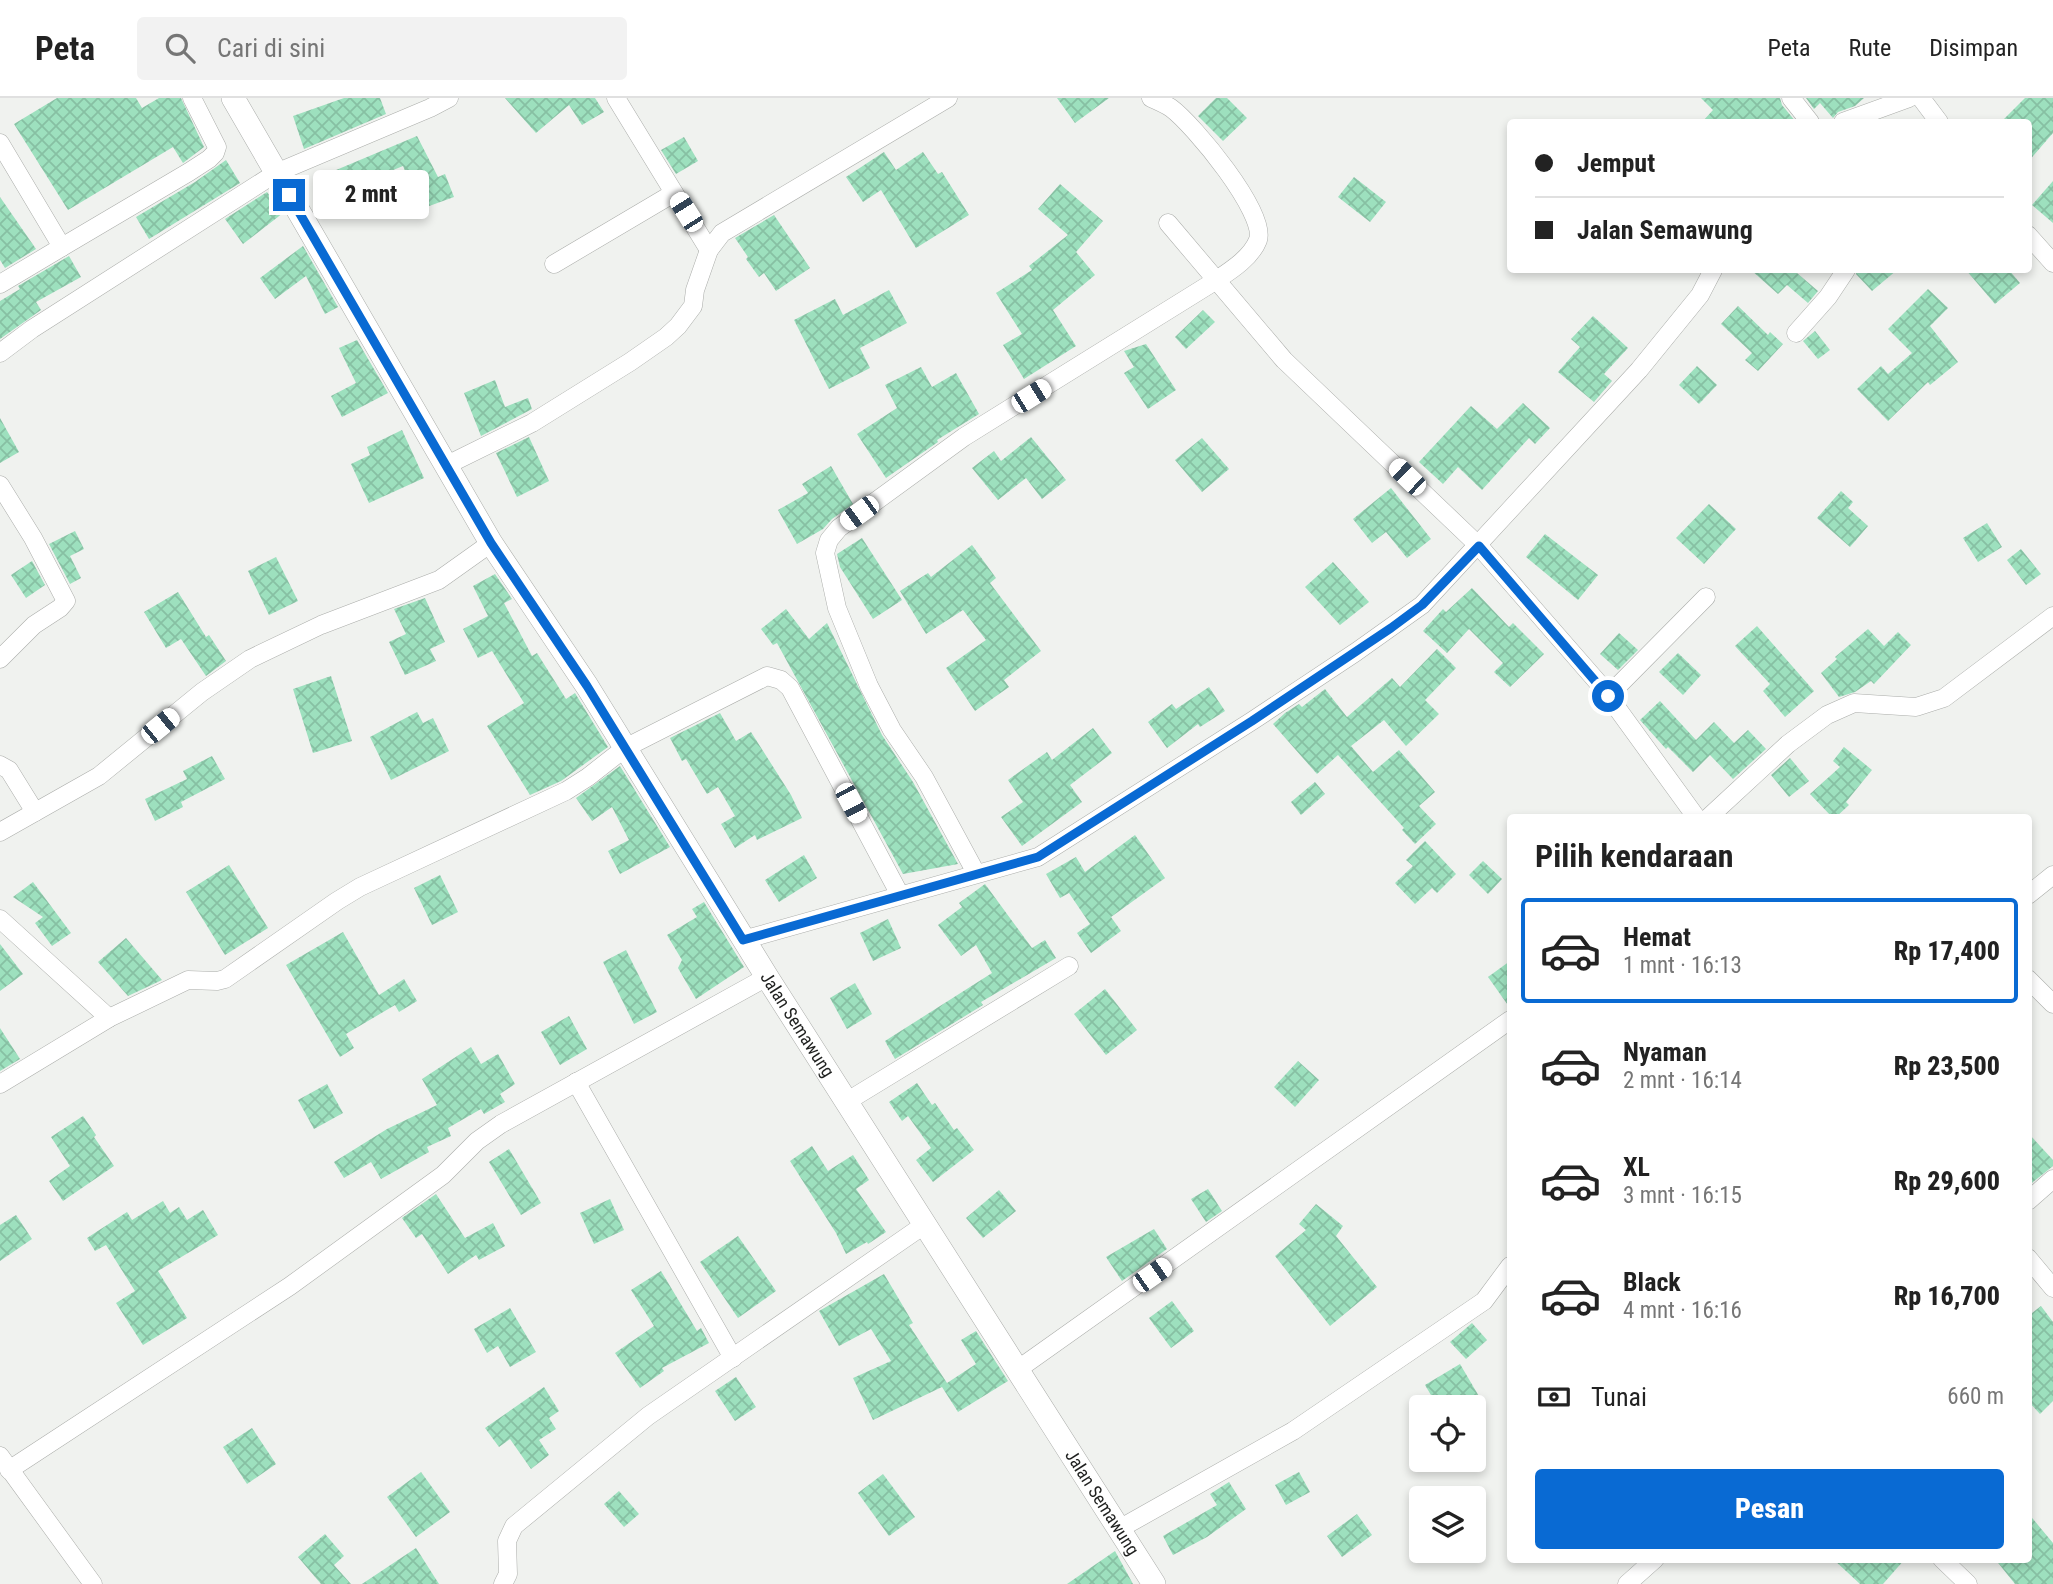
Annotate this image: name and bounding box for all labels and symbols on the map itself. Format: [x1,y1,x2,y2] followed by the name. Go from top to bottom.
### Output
[314,170,429,220] callout: 2 mnt
[273,179,305,211] route end
[666,189,707,235] car
[1008,376,1055,416] car
[1385,455,1430,499] car
[836,492,883,534] car
[1592,680,1624,712] route start
[138,705,183,747] car
[832,780,871,826] car
[756,967,839,1081] street label: Jalan Semawung
[1129,1254,1176,1296] car
[1061,1446,1144,1559] street label: Jalan Semawung

